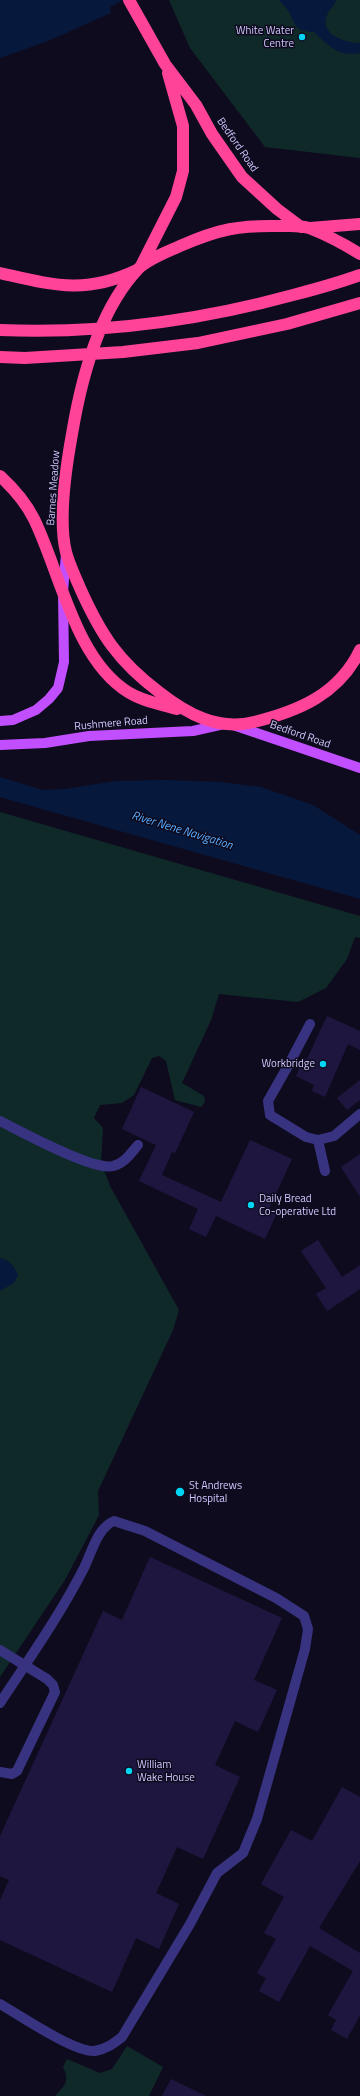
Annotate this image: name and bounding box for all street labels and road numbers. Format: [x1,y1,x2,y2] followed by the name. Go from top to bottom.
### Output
[213,115,261,175] street label: Bedford Road
[45,450,63,526] street label: Barnes Meadow
[74,714,148,734] street label: Rushmere Road
[268,718,332,752] street label: Bedford Road

